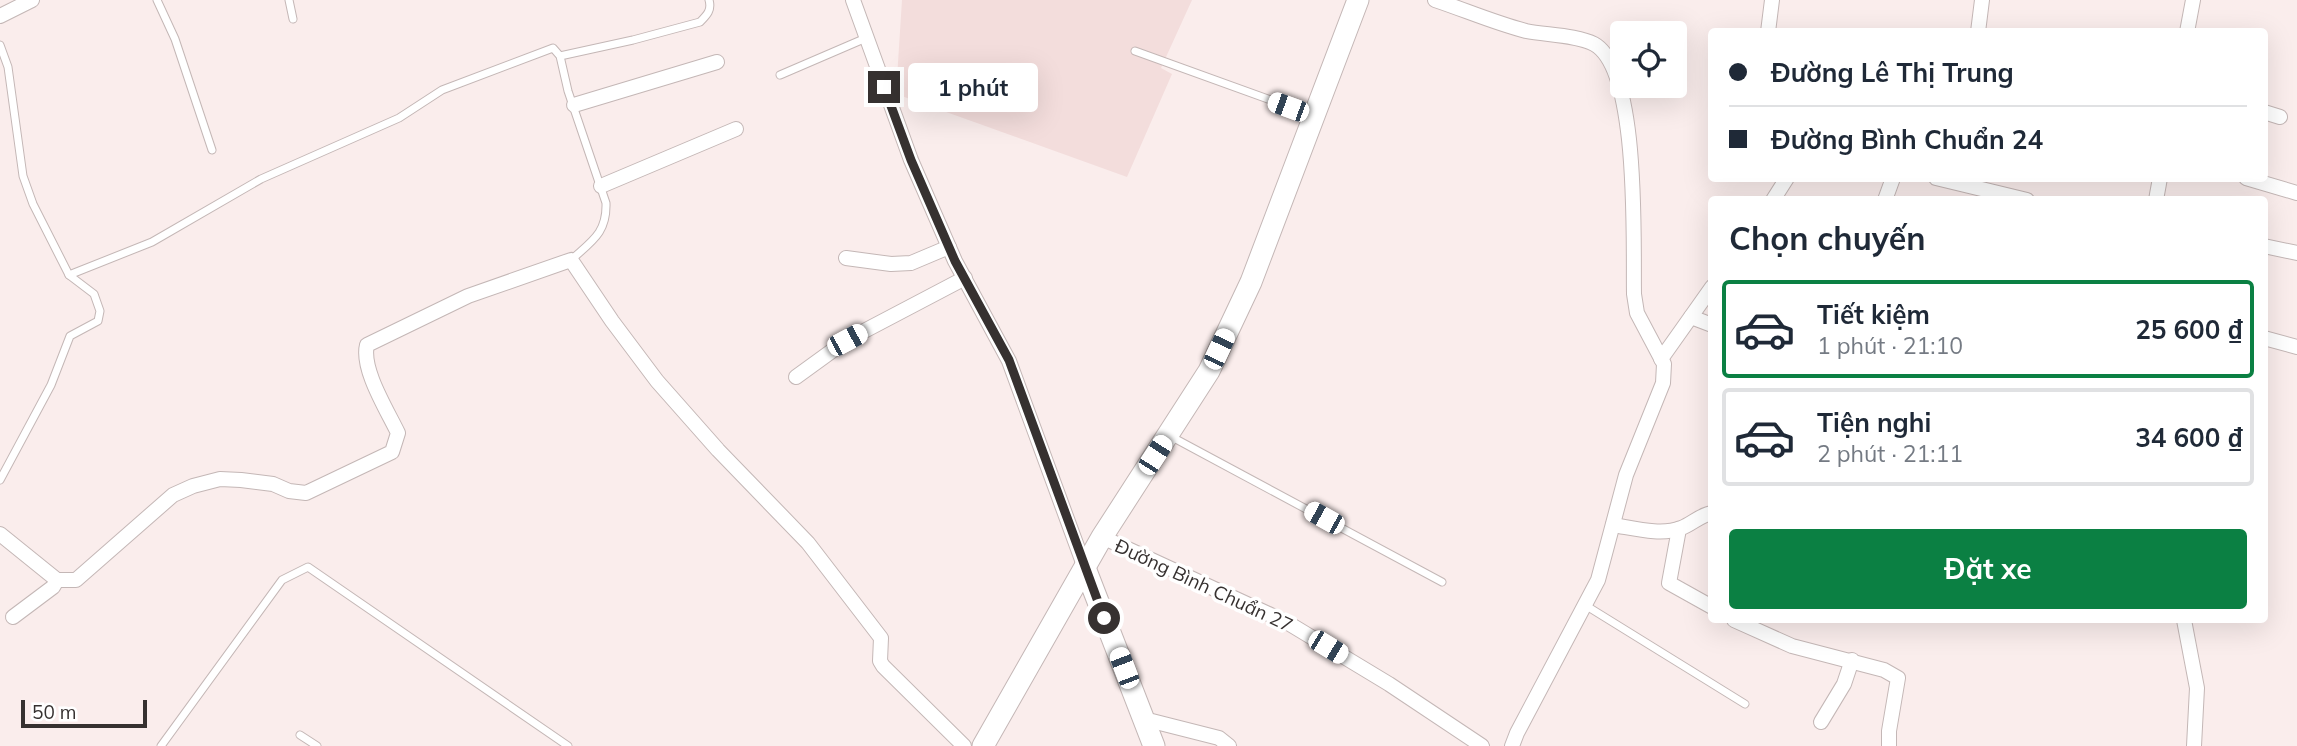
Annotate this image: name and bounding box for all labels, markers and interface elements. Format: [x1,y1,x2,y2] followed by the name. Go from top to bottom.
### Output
[1610,21,1687,98] map controls
[1610,21,1687,98] button: locate
[1771,56,2014,89] text: Đường Lê Thị Trung
[908,62,1038,112] callout: 1 phút
[868,71,900,103] route end
[938,73,1008,102] text: 1 phút
[1265,90,1312,124] car
[1771,123,2043,156] text: Đường Bình Chuẩn 24
[1729,218,1926,258] text: Chọn chuyến
[1733,298,1796,361] icon: car
[1817,298,1930,331] text: Tiết kiệm
[2135,313,2243,346] text: 25 600 ₫
[824,321,871,359] car
[1201,326,1238,372] car
[1817,331,1963,360] text: 1 phút · 21:10
[1733,406,1796,469] icon: car
[1817,406,1931,439] text: Tiện nghi
[2135,421,2243,454] text: 34 600 ₫
[1135,432,1176,478] car
[1817,439,1963,468] text: 2 phút · 21:11
[1301,499,1348,537] car
[1729,529,2247,609] button: Đặt xe
[1111,533,1297,637] street label: Đường Bình Chuẩn 27
[1088,602,1120,634] route start
[1305,627,1352,667] car
[1107,645,1142,691] car
[21,697,147,729] scale bar
[32,700,76,724] text: 50 m

